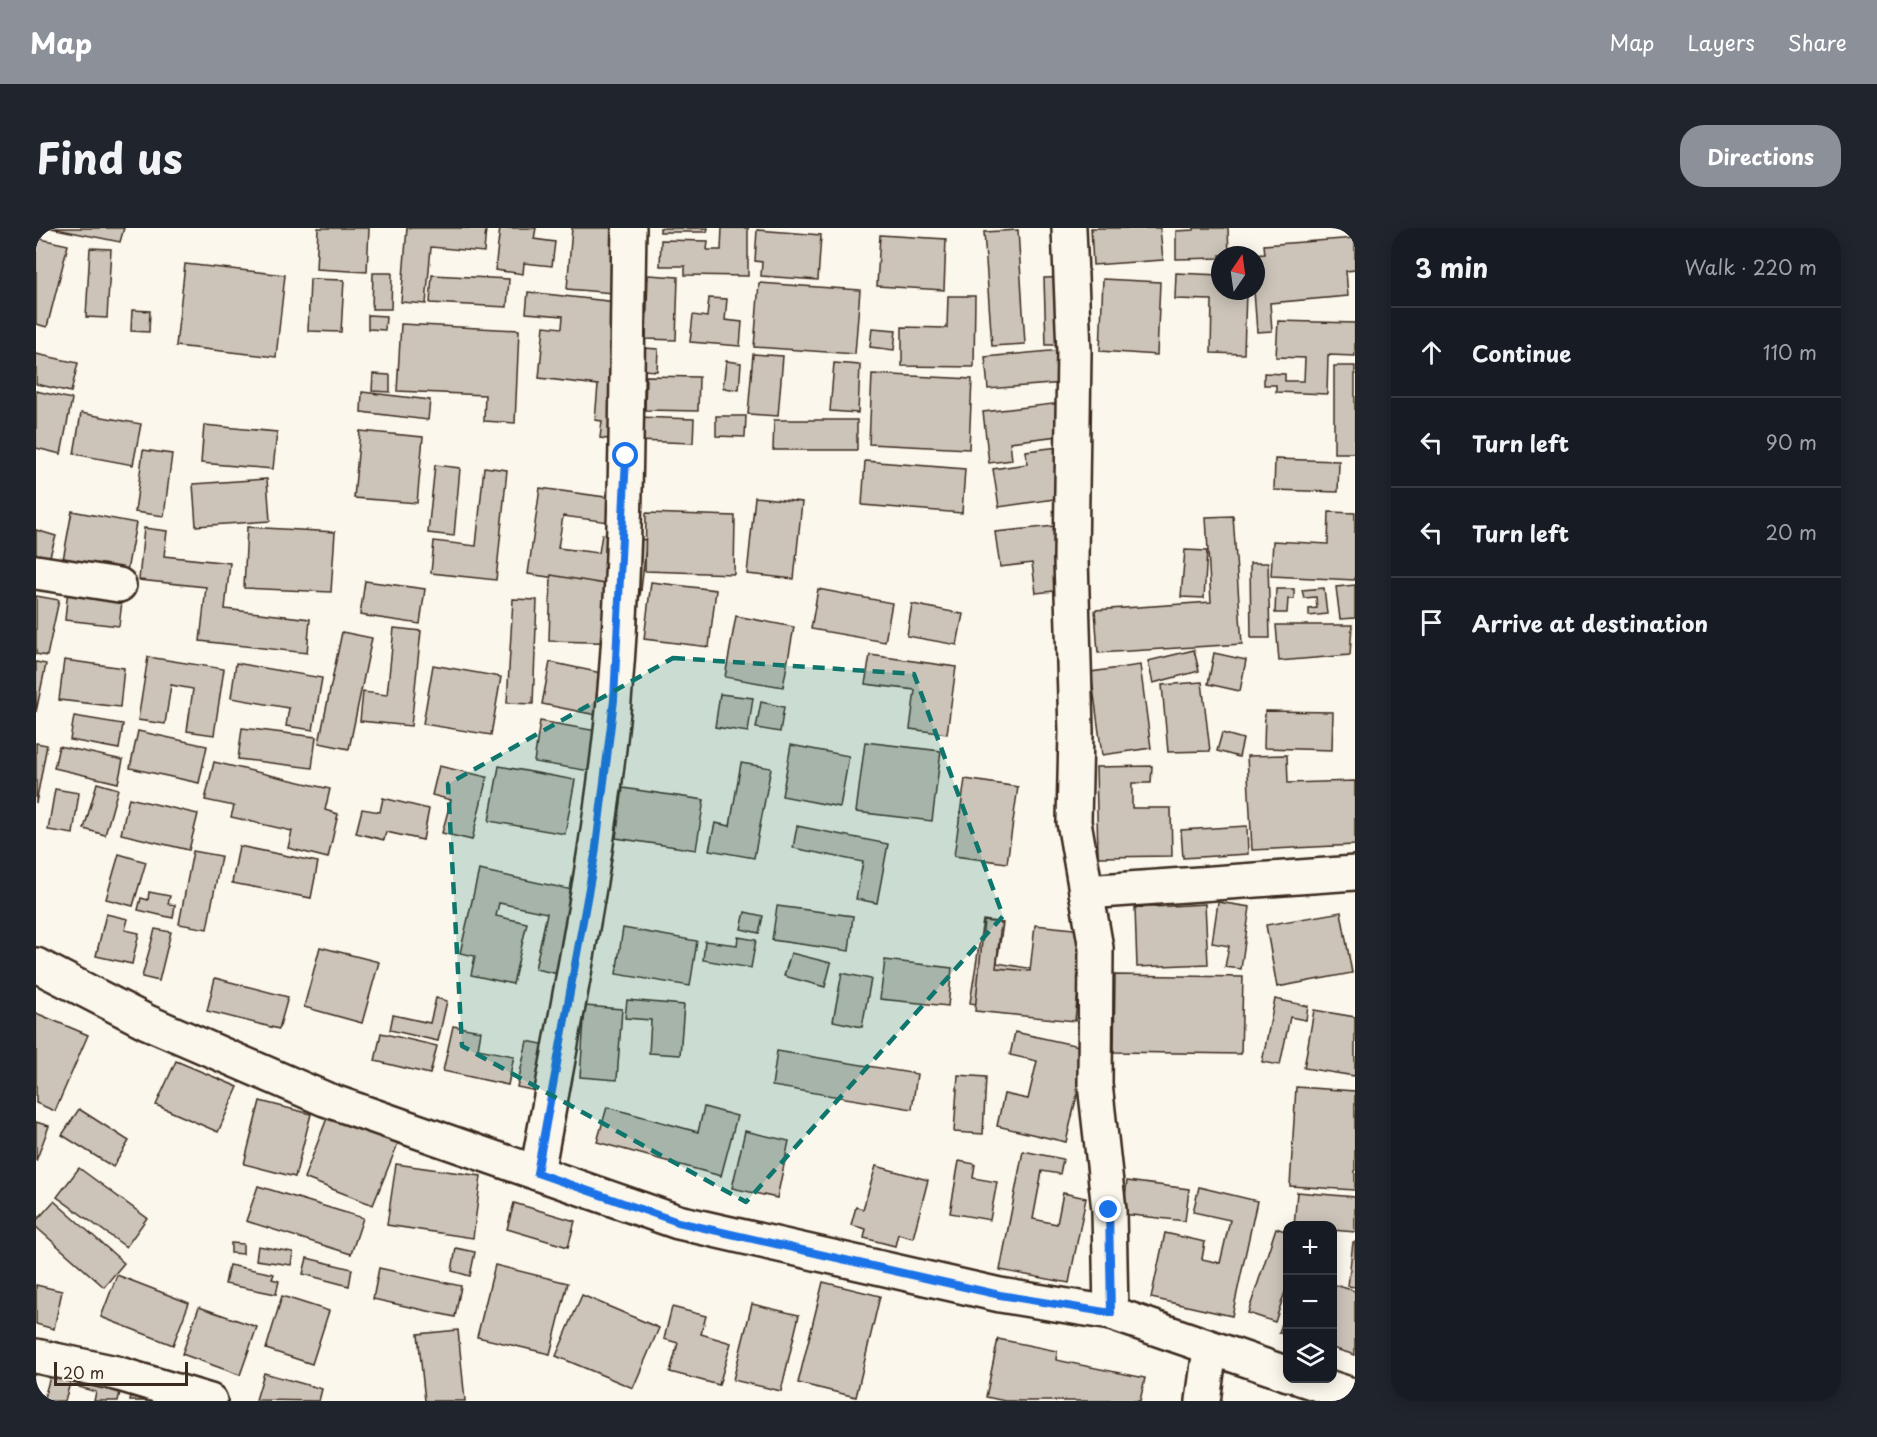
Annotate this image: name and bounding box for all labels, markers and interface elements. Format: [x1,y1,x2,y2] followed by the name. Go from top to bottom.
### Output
[30,21,92,64] text: Map
[1610,26,1654,58] text: Map
[1687,26,1755,58] text: Layers
[1788,26,1847,58] text: Share
[36,125,183,188] text: Find us
[1680,125,1841,187] button: Directions
[1211,246,1265,300] north arrow
[1415,248,1488,287] text: 3 min
[1685,252,1817,282] text: Walk · 220 m
[1415,336,1448,369] icon: ahead
[1472,336,1571,369] text: Continue
[1763,337,1817,367] text: 110 m
[1415,426,1448,459] icon: left
[1472,426,1569,459] text: Turn left
[1766,427,1817,457] text: 90 m
[612,442,638,468] route start
[1415,516,1448,549] icon: left
[1472,516,1569,549] text: Turn left
[1765,517,1817,547] text: 20 m
[1415,606,1448,639] icon: arrive
[1472,606,1708,639] text: Arrive at destination
[1095,1196,1121,1222] route end
[1283,1221,1337,1383] map controls
[1283,1221,1337,1275] button: +
[1283,1275,1337,1329] button: −
[1283,1329,1337,1383] button: layers
[54,1359,188,1386] scale bar
[63,1360,104,1384] text: 20 m

